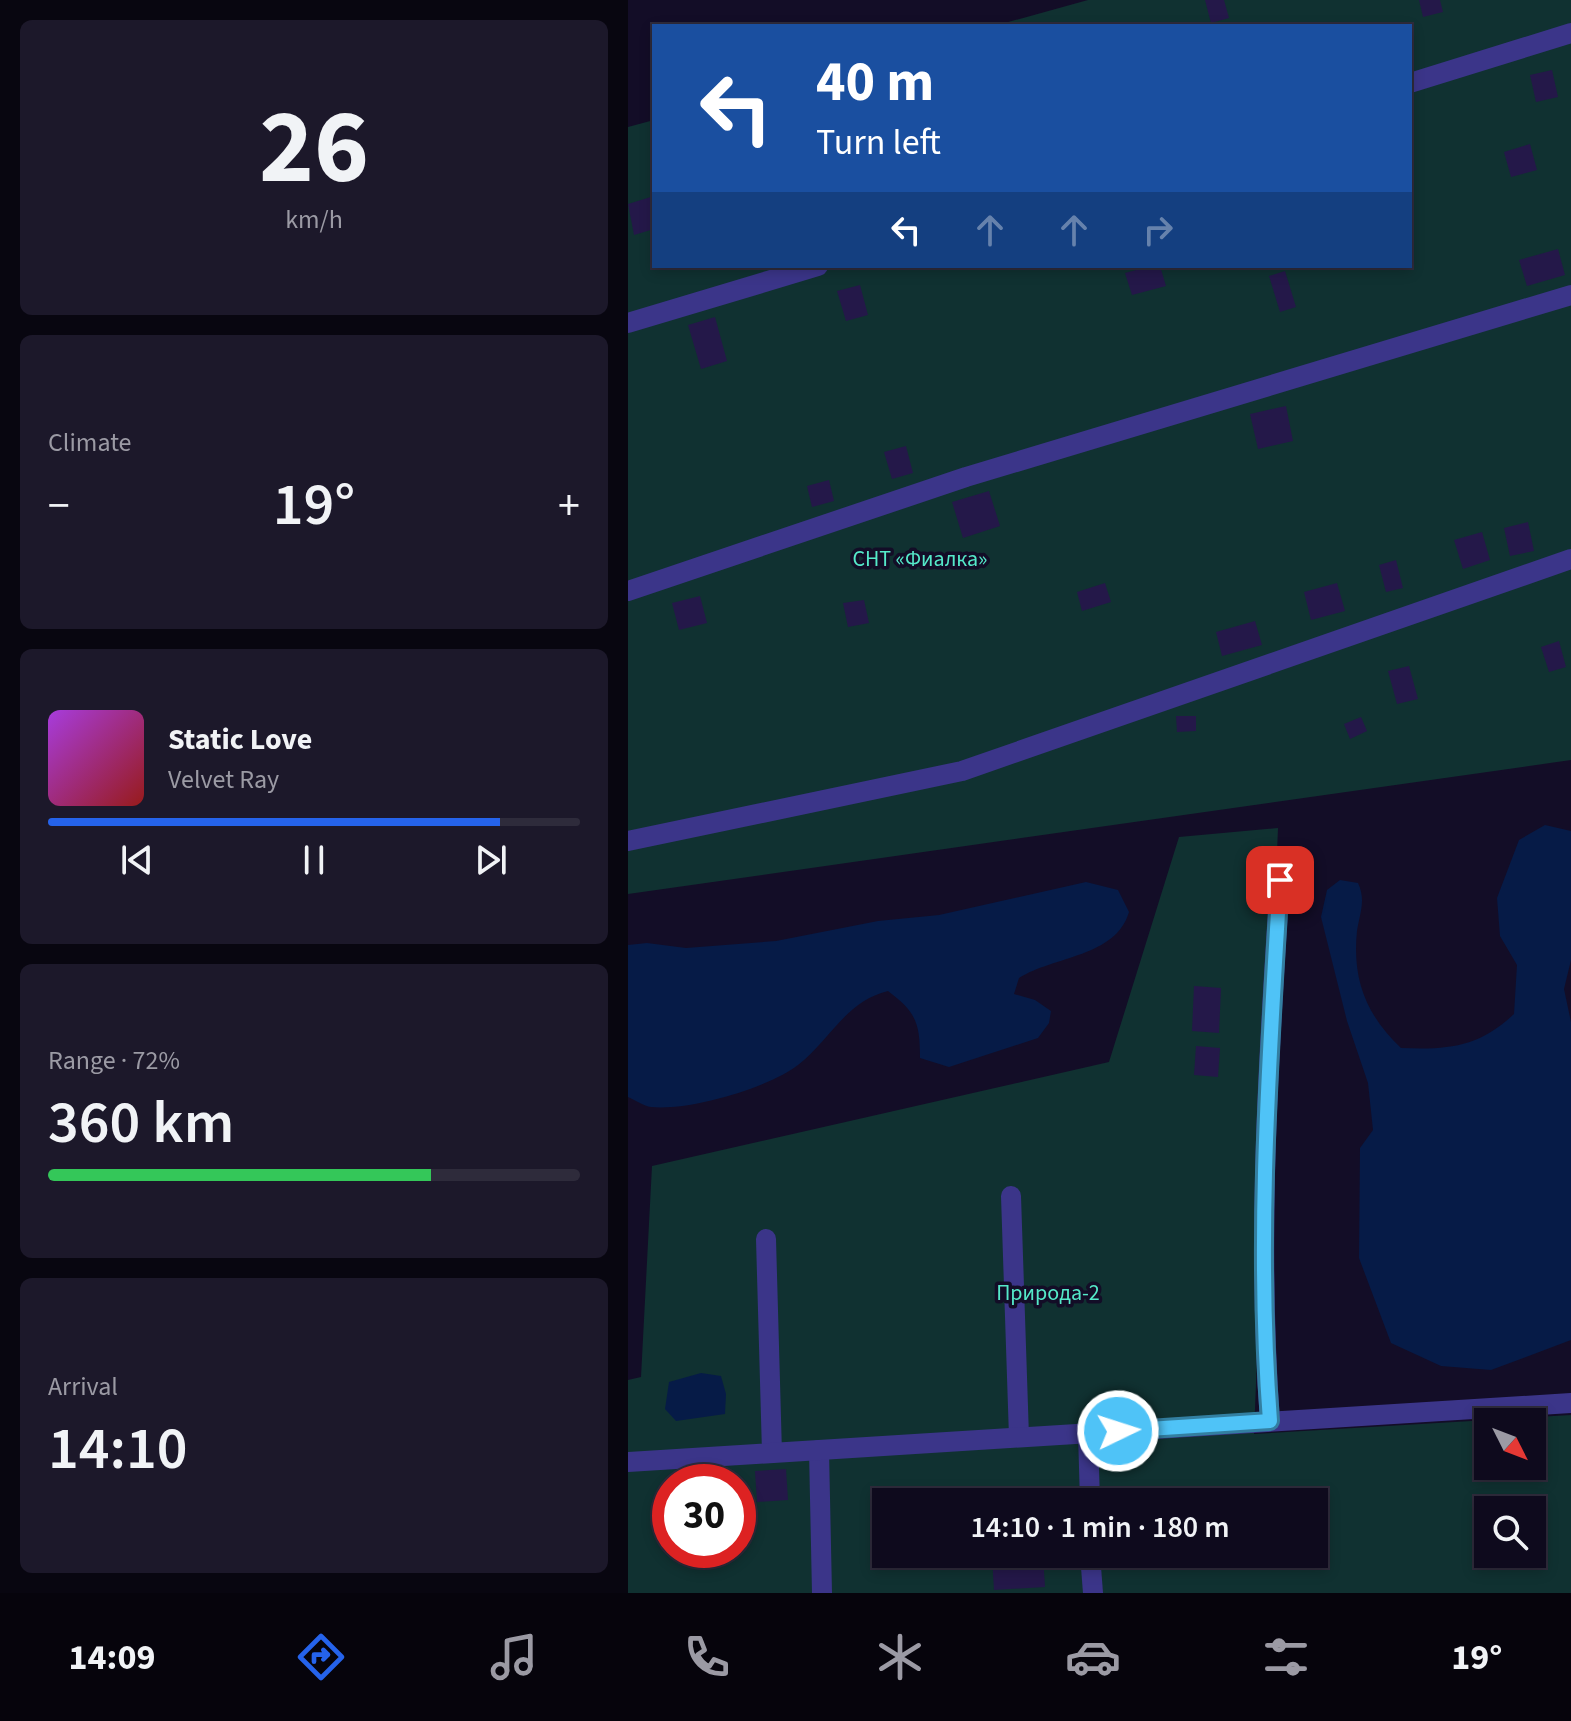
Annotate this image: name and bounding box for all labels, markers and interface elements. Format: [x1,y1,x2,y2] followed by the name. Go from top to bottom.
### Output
[816,43,934,122] text: 40 m
[684,56,788,160] icon: left
[259,75,369,223] text: 26
[816,117,941,168] text: Turn left
[285,201,343,238] text: km/h
[884,208,928,252] icon: left
[968,208,1012,252] icon: ahead
[1052,208,1096,252] icon: ahead
[1136,208,1180,252] icon: right
[48,424,132,461] text: Climate
[273,463,355,548] text: 19°
[48,475,70,538] text: −
[558,475,580,538] text: +
[852,543,988,575] park label: СНТ «Фиалка»
[168,718,312,761] text: Static Love
[168,761,279,798] text: Velvet Ray
[115,838,159,882] icon: previous
[292,838,336,882] icon: pause
[469,838,513,882] icon: next
[1246,846,1314,914] pin
[1258,858,1302,902] icon: arrive
[48,1042,180,1079] text: Range · 72%
[48,1081,234,1166] text: 360 km
[996,1277,1100,1309] park label: Природа-2
[48,1368,118,1405] text: Arrival
[1076,1389,1160,1473] position arrow
[48,1407,188,1492] text: 14:10
[1474,1408,1546,1480] north arrow
[1474,1408,1546,1568] map controls
[652,1464,756,1568] speed limit sign: 30
[1474,1496,1546,1568] button: search
[970,1506,1230,1549] text: 14:10 · 1 min · 180 m
[293,1629,349,1685] icon: directions
[486,1629,542,1685] icon: music
[679,1629,735,1685] icon: phone
[872,1629,928,1685] icon: climate
[1065,1629,1121,1685] icon: car
[1258,1629,1314,1685] icon: filters
[69,1632,155,1683] text: 14:09
[1451,1632,1502,1683] text: 19°

